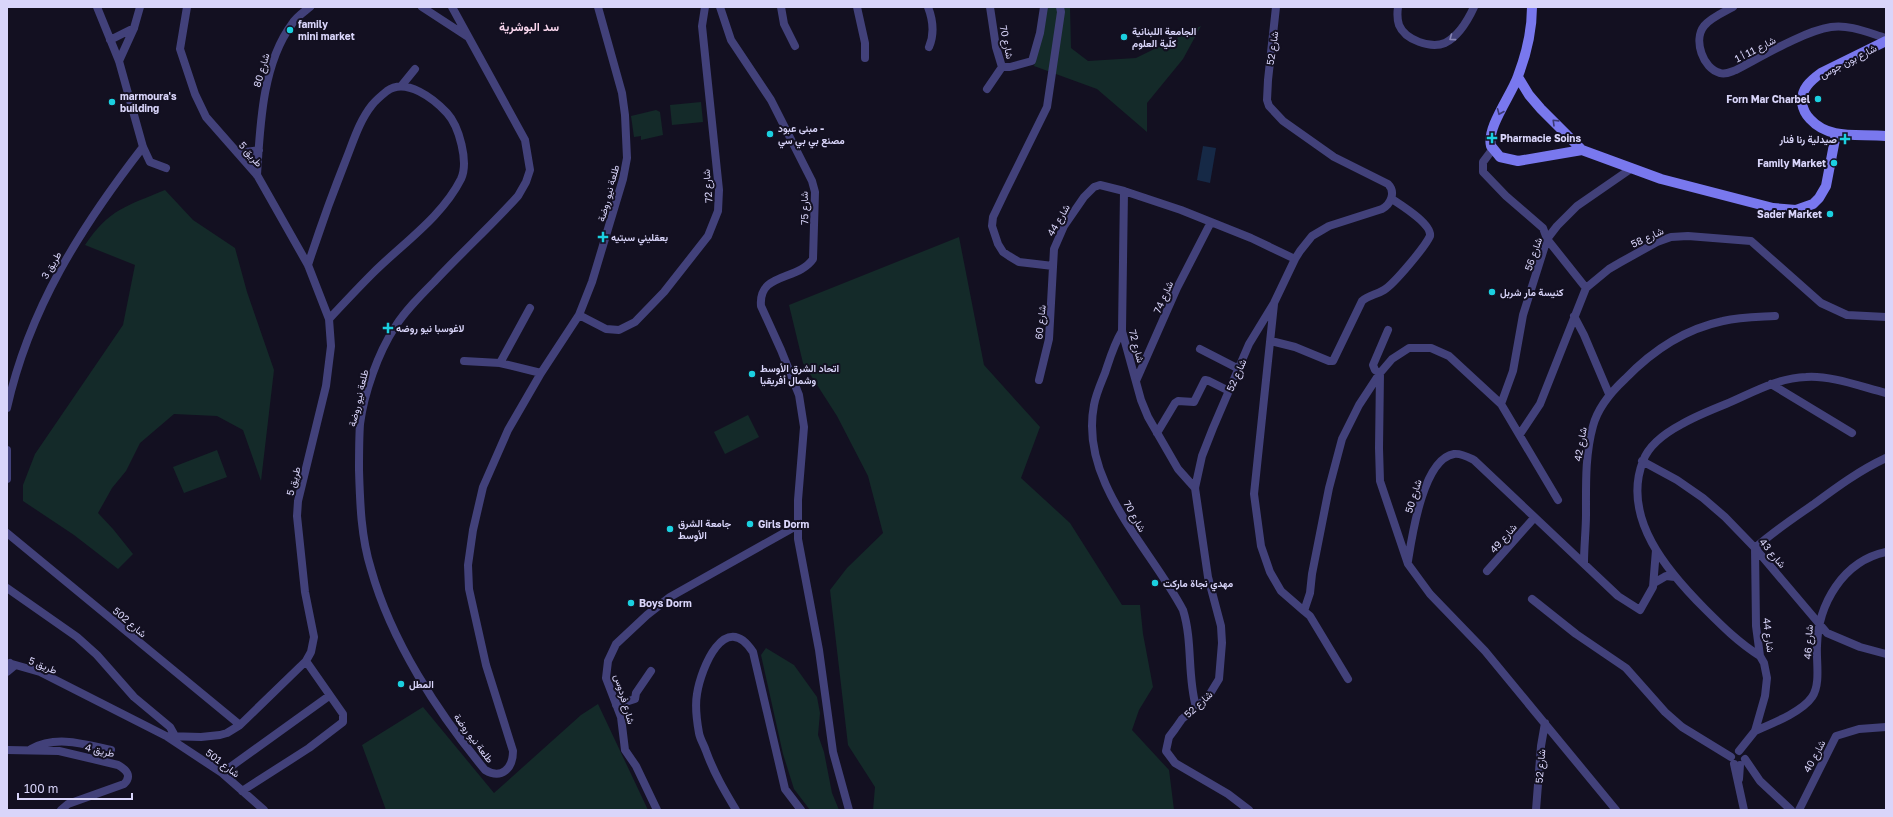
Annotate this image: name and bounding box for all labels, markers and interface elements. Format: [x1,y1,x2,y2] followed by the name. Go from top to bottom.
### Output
[298,18,355,42] place label: family mini market
[499,19,559,35] district label: سد البوشرية
[997,24,1016,60] street label: شارع 70
[285,25,295,35] marker: family mini market
[1132,25,1196,50] place label: الجامعة اللبنانية كلّية العلوم
[1264,30,1281,66] street label: شارع 52
[1119,32,1129,42] marker: الجامعة اللبنانية كلّية العلوم
[1449,33,1456,40] one-way arrow
[1732,34,1778,65] street label: شارع 11 أ 1
[1818,41,1879,81] street label: شارع بون جوس
[250,51,273,89] street label: شارع 80
[120,90,177,114] place label: marmoura's building
[1726,93,1811,105] place label: Forn Mar Charbel
[1813,94,1823,104] marker: Forn Mar Charbel
[107,97,117,107] marker: marmoura's building
[1497,108,1505,115] one-way arrow
[1552,119,1560,127] one-way arrow
[778,122,845,149] place label: مبنى عبود - مصنع بي بي سي
[765,129,775,139] marker: مبنى عبود - مصنع بي بي سي
[1500,132,1581,144] place label: Pharmacie Soins
[1487,133,1497,143] marker: Pharmacie Soins
[1778,133,1838,146] place label: صيدلية رنا فنار
[1840,134,1850,144] marker: صيدلية رنا فنار
[236,139,266,170] street label: طريق 5
[1757,157,1826,169] place label: Family Market
[1829,158,1839,168] marker: Family Market
[595,163,622,223] street label: طلعة نيو روضة
[700,168,715,203] street label: شارع 72
[798,191,811,225] street label: شارع 75
[1044,202,1073,239] street label: شارع 44
[1757,208,1822,220] place label: Sader Market
[1825,209,1835,219] marker: Sader Market
[1629,224,1666,251] street label: شارع 58
[611,231,668,246] place label: بعقليني سبتيه
[598,232,608,242] marker: بعقليني سبتيه
[1522,236,1545,273] street label: شارع 56
[38,249,65,281] street label: طريق 3
[1151,279,1176,315] street label: شارع 74
[1500,286,1564,299] place label: كنيسة مار شربل
[1487,287,1497,297] marker: كنيسة مار شربل
[1032,304,1049,340] street label: شارع 60
[396,322,465,335] place label: لاغوسبا نيو روضه
[383,323,393,333] marker: لاغوسبا نيو روضه
[1126,328,1147,364] street label: شارع 72
[1224,357,1249,393] street label: شارع 52
[760,362,839,387] place label: اتحاد الشرق الأوسط وشمال أفريقيا
[346,368,371,428] street label: طلعة نيو روضة
[747,369,757,379] marker: اتحاد الشرق الأوسط وشمال أفريقيا
[1571,426,1590,462] street label: شارع 42
[284,465,303,497] street label: طريق 5
[1402,478,1425,515] street label: شارع 50
[1120,498,1149,534] street label: شارع 70
[678,517,732,542] place label: جامعة الشرق الأوسط
[758,518,809,530] place label: Girls Dorm
[745,519,755,529] marker: Girls Dorm
[1487,521,1520,556] street label: شارع 49
[665,524,675,534] marker: جامعة الشرق الأوسط
[1757,536,1789,571] street label: شارع 43
[1163,577,1234,592] place label: مهدي نجاة ماركت
[1150,578,1160,588] marker: مهدي نجاة ماركت
[639,597,692,609] place label: Boys Dorm
[626,598,636,608] marker: Boys Dorm
[110,604,149,640] street label: شارع 502
[1760,617,1777,653] street label: شارع 44
[1801,624,1816,660] street label: شارع 46
[27,654,59,677] street label: طريق 5
[611,673,638,726] street label: شارع فردوس
[409,678,434,691] place label: المطل
[396,679,406,689] marker: المطل
[1181,688,1215,721] street label: شارع 52
[451,711,497,766] street label: طلعة نيو روضة
[1801,738,1828,775] street label: شارع 40
[84,741,116,760] street label: طريق 4
[203,746,242,781] street label: شارع 501
[1533,748,1548,784] street label: شارع 52
[18,775,132,801] scale bar
[24,781,58,796] text: 100 m

